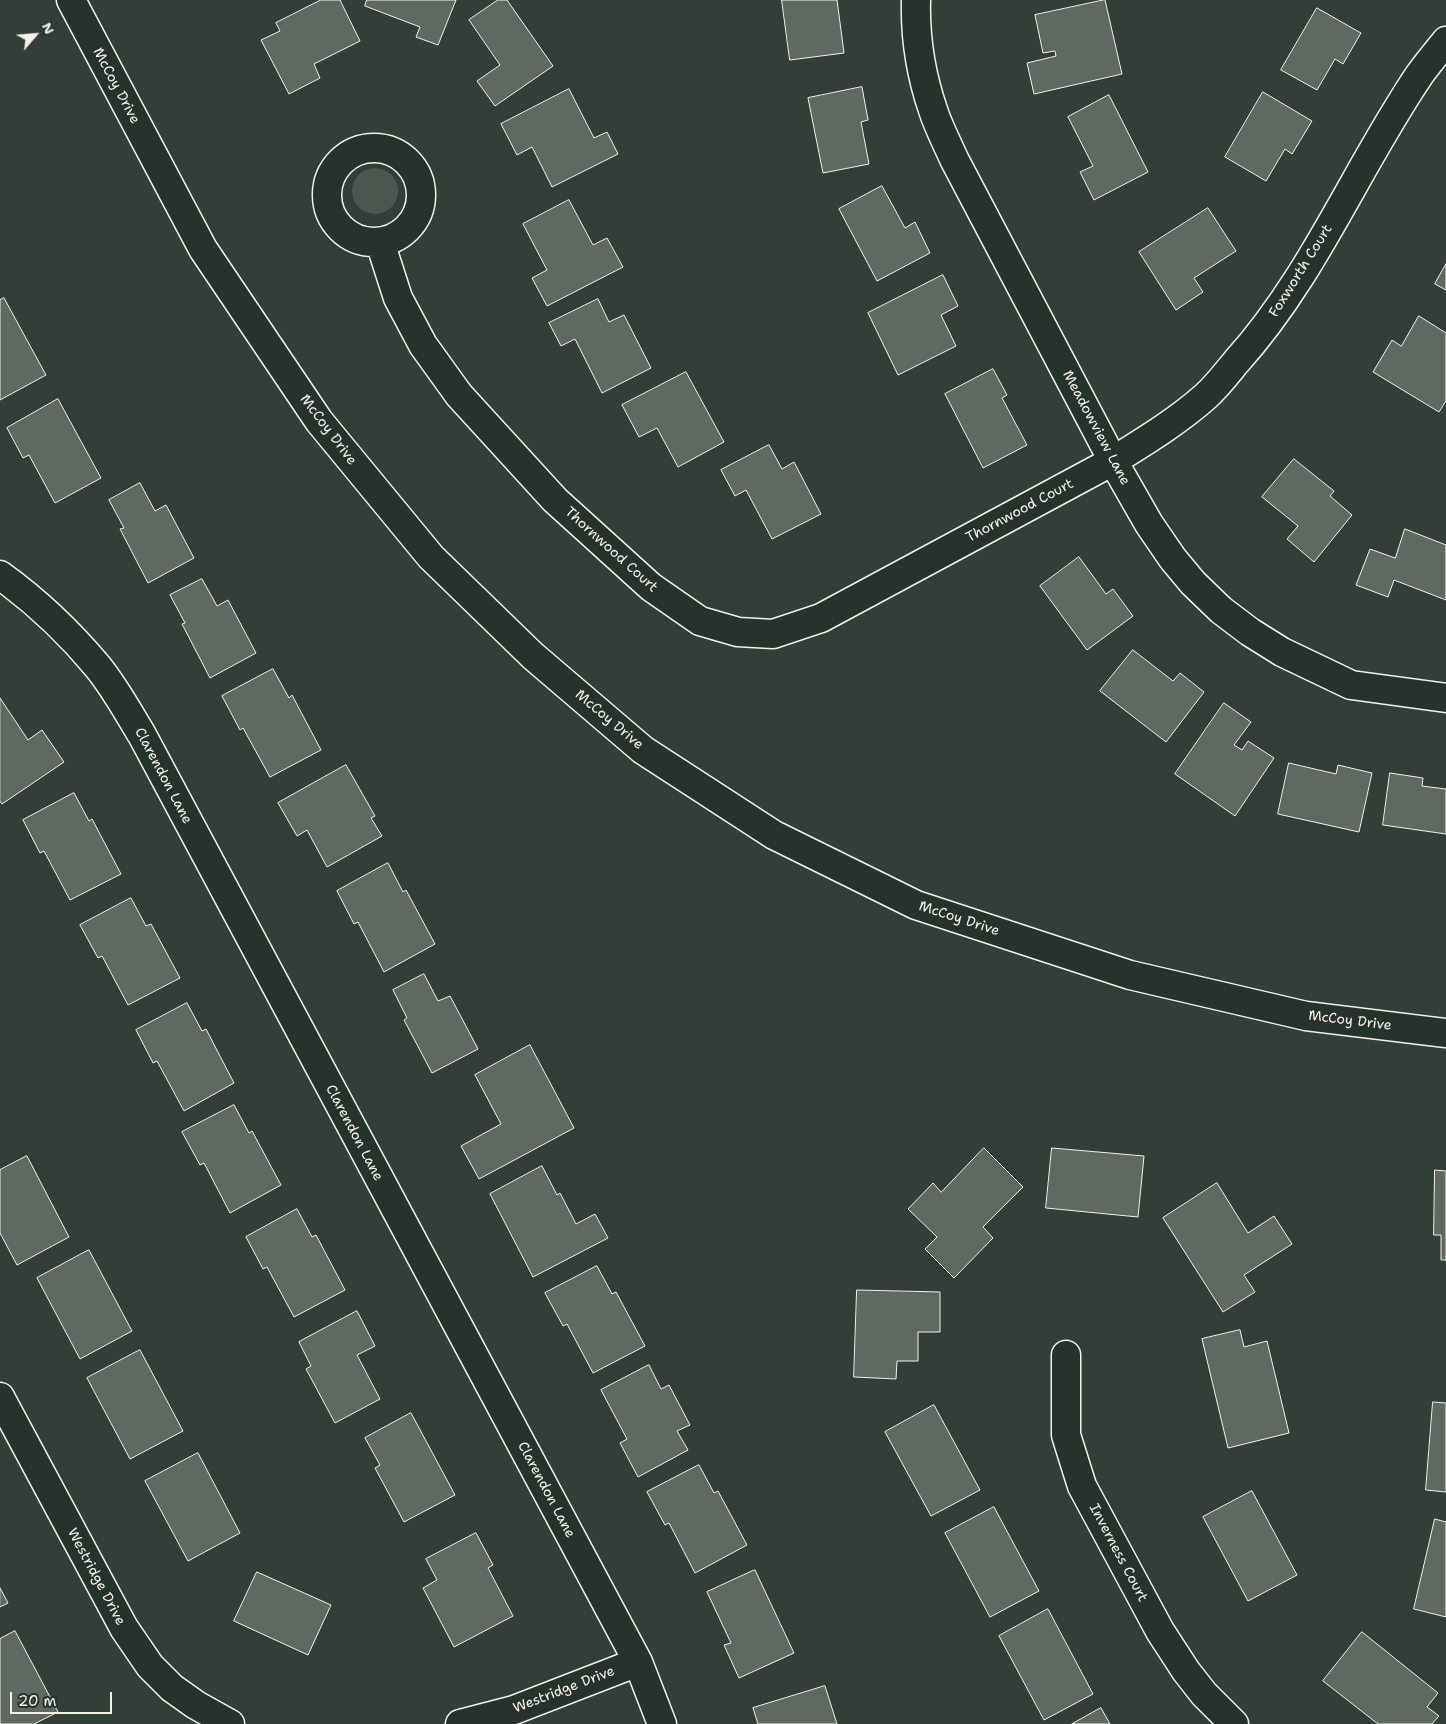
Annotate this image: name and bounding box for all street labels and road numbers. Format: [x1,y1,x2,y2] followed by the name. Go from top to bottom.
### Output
[89,45,143,127] street label: McCoy Drive
[1266,222,1336,320] street label: Foxworth Court
[1059,368,1133,488] street label: Meadowview Lane
[296,391,360,469] street label: McCoy Drive
[963,476,1077,546] street label: Thornwood Court
[561,504,661,596] street label: Thornwood Court
[571,687,647,753] street label: McCoy Drive
[131,725,195,827] street label: Clarendon Lane
[916,898,1002,940] street label: McCoy Drive
[1307,1008,1393,1034] street label: McCoy Drive
[322,1082,386,1184] street label: Clarendon Lane
[514,1439,578,1541] street label: Clarendon Lane
[1085,1501,1151,1605] street label: Inverness Court
[63,1526,129,1628] street label: Westridge Drive
[511,1663,617,1717] street label: Westridge Drive

